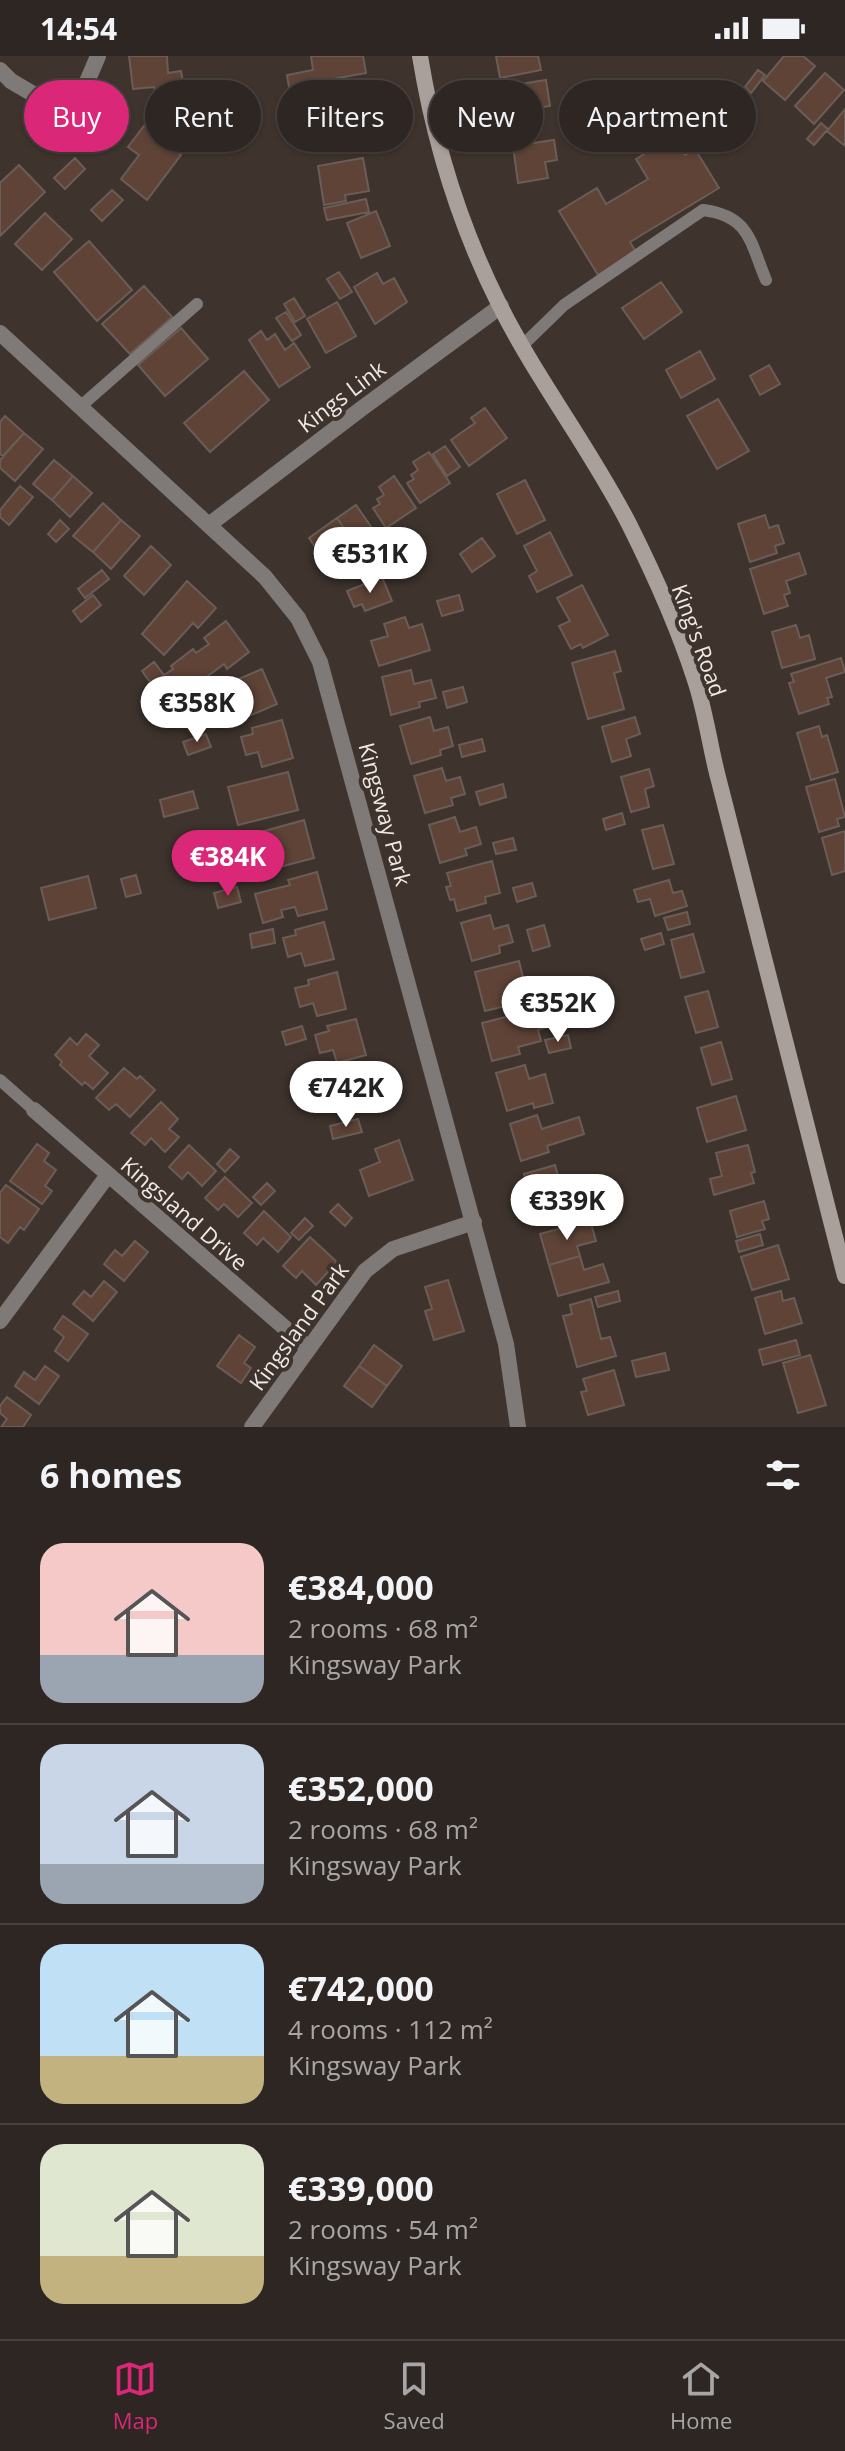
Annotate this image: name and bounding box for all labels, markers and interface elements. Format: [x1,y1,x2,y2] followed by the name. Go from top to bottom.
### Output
[40,8,117,49] text: 14:54
[24,80,129,152] chip: Buy
[145,80,261,152] chip: Rent
[277,80,413,152] chip: Filters
[429,80,543,152] chip: New
[559,80,756,152] chip: Apartment
[291,353,391,439] street label: Kings Link
[314,527,426,595] pin: €531K
[332,535,408,571] text: €531K
[666,579,734,701] street label: King's Road
[141,676,253,744] pin: €358K
[159,684,235,720] text: €358K
[352,739,420,889] street label: Kingsway Park
[172,830,284,898] pin: €384K
[190,838,266,874] text: €384K
[502,976,614,1044] pin: €352K
[520,984,596,1020] text: €352K
[290,1061,402,1129] pin: €742K
[308,1069,384,1105] text: €742K
[115,1149,255,1277] street label: Kingsland Drive
[511,1174,623,1242] pin: €339K
[529,1182,605,1218] text: €339K
[241,1256,355,1396] street label: Kingsland Park
[40,1452,182,1498] text: 6 homes
[761,1453,805,1497] icon: filters
[288,1564,434,1610] text: €384,000
[104,1575,200,1671] icon: home
[288,1610,478,1646] text: 2 rooms · 68 m²
[288,1646,462,1682] text: Kingsway Park
[288,1765,434,1811] text: €352,000
[104,1776,200,1872] icon: home
[288,1811,478,1847] text: 2 rooms · 68 m²
[288,1847,462,1883] text: Kingsway Park
[288,1965,434,2011] text: €742,000
[104,1976,200,2072] icon: home
[288,2011,493,2047] text: 4 rooms · 112 m²
[288,2047,462,2083] text: Kingsway Park
[288,2165,434,2211] text: €339,000
[104,2176,200,2272] icon: home
[288,2211,478,2247] text: 2 rooms · 54 m²
[288,2247,462,2283] text: Kingsway Park
[113,2357,158,2435] tab: Map
[384,2357,445,2435] tab: Saved
[670,2357,732,2435] tab: Home

